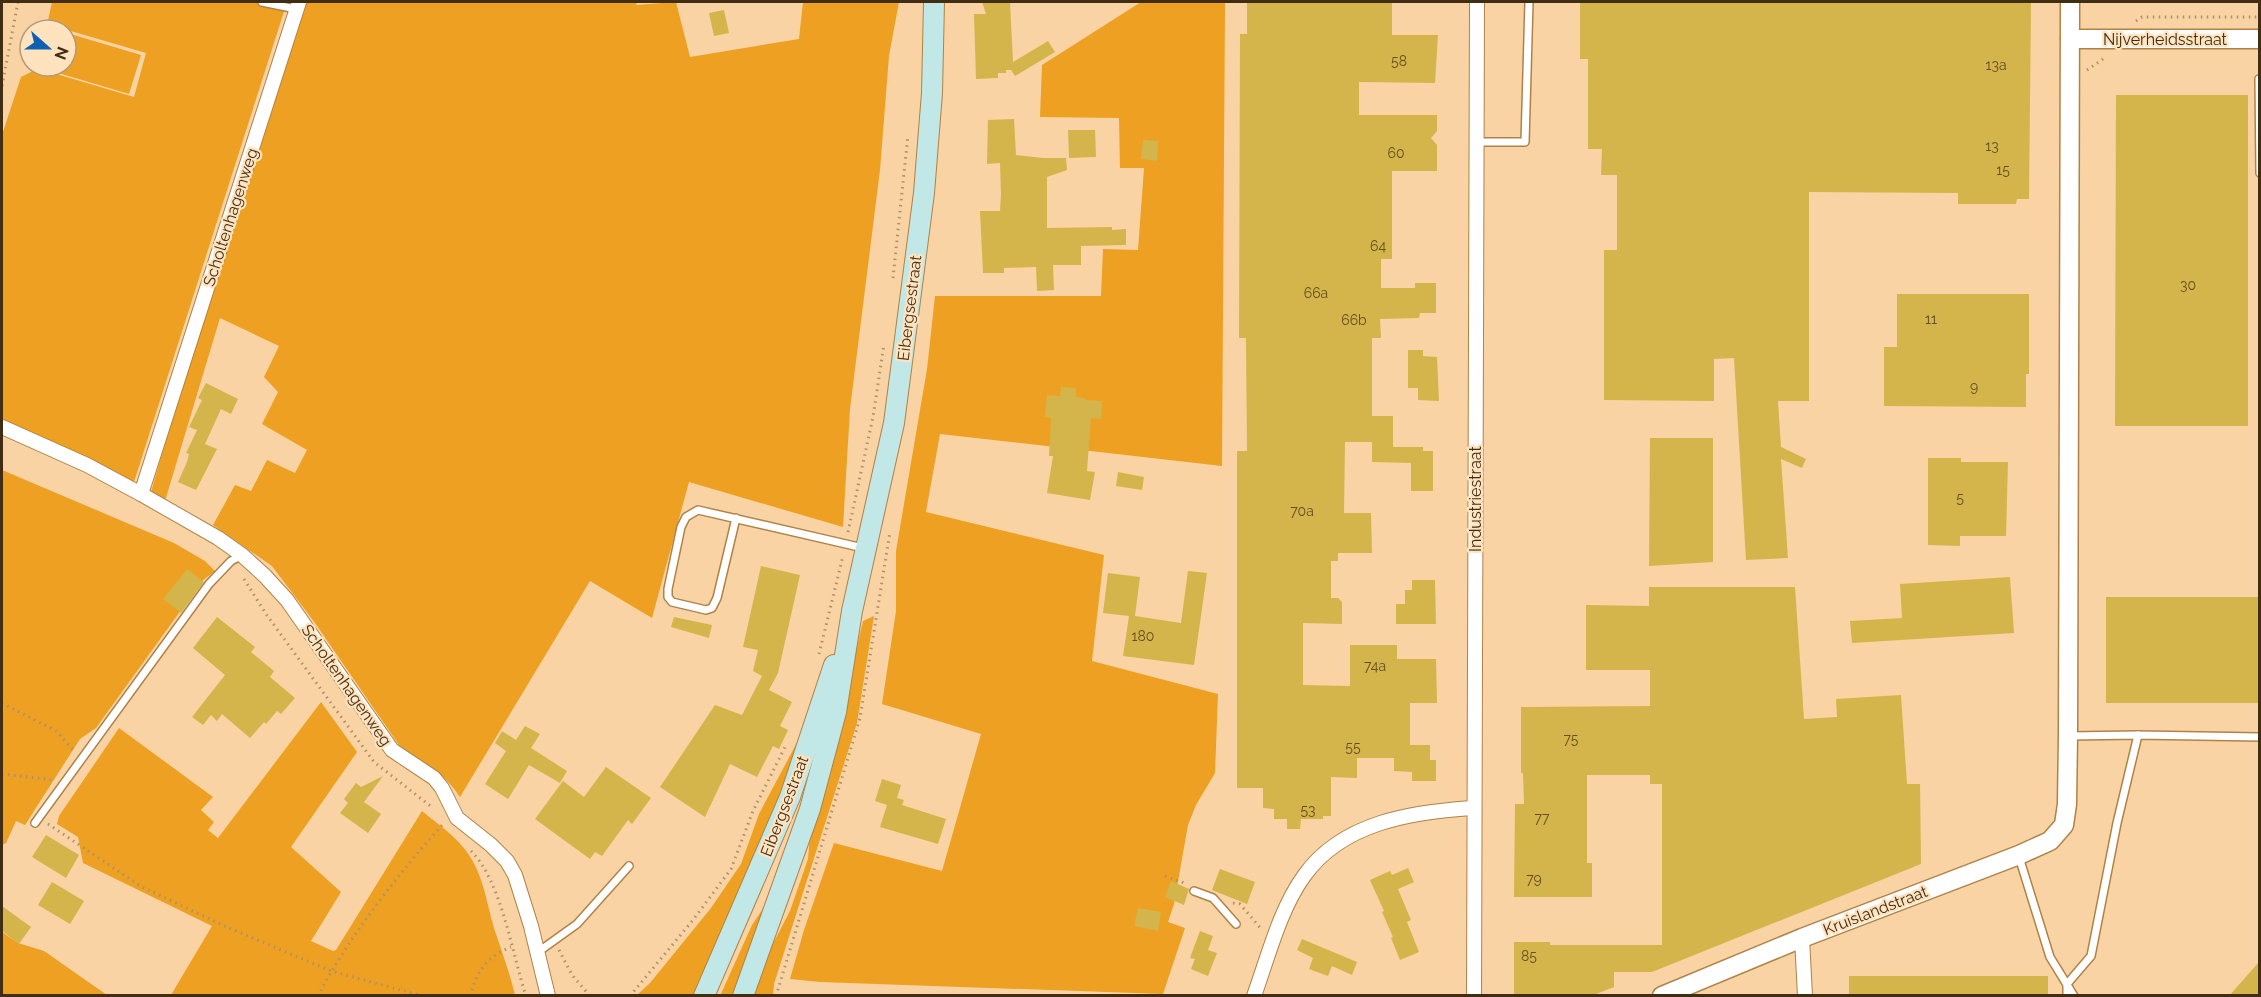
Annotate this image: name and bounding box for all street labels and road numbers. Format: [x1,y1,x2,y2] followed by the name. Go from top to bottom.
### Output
[2103,30,2228,49] street label: Nijverheidsstraat
[199,146,262,289] street label: Scholtenhagenweg
[894,254,925,362] street label: Eibergsestraat
[1466,445,1485,552] street label: Industriestraat
[297,621,396,750] street label: Scholtenhagenweg
[757,753,813,859] street label: Eibergsestraat
[1820,882,1931,939] street label: Kruislandstraat

